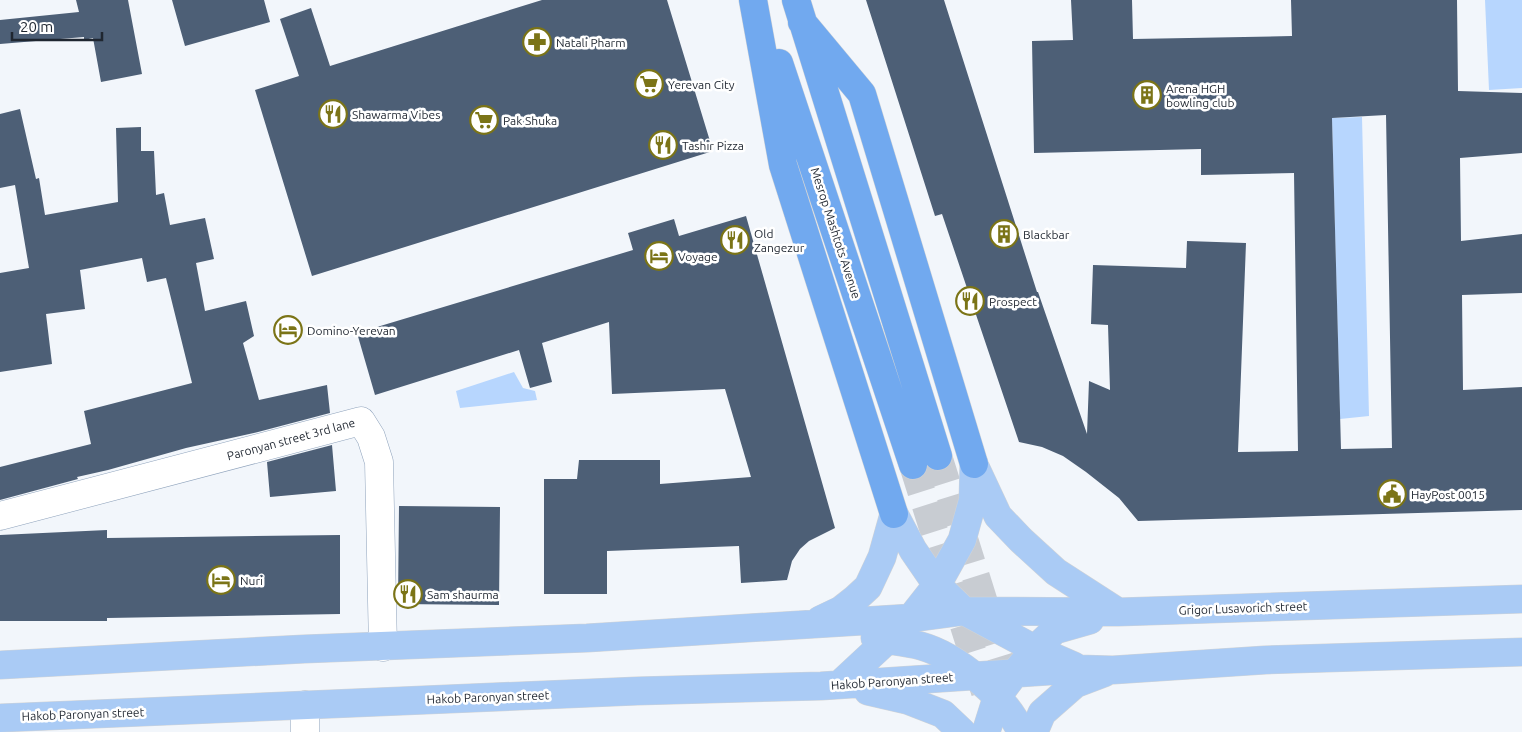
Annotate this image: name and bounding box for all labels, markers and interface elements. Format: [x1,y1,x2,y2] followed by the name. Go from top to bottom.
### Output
[12,10,102,42] scale bar
[20,18,53,35] text: 20 m
[522,27,552,57] pharmacy icon: Natali Pharm
[556,36,626,49] place label: Natali Pharm
[634,69,664,99] supermarket icon: Yerevan City
[668,78,735,91] place label: Yerevan City
[1132,80,1162,110] building icon: Arena HGH bowling club
[1166,82,1235,109] place label: Arena HGH bowling club
[318,99,348,129] restaurant icon: Shawarma Vibes
[469,105,499,135] supermarket icon: Pak Shuka
[352,108,440,121] place label: Shawarma Vibes
[503,114,557,127] place label: Pak Shuka
[648,130,678,160] restaurant icon: Tashir Pizza
[682,139,744,152] place label: Tashir Pizza
[809,166,863,300] street label: Mesrop Mashtots Avenue
[989,219,1019,249] building icon: Blackbar
[720,225,750,255] restaurant icon: Old Zangezur
[754,227,805,254] place label: Old Zangezur
[1023,228,1070,241] place label: Blackbar
[644,241,674,271] hotel icon: Voyage
[678,250,718,263] place label: Voyage
[955,286,985,316] restaurant icon: Prospect
[989,295,1037,308] place label: Prospect
[273,315,303,345] hotel icon: Domino-Yerevan
[307,324,396,337] place label: Domino-Yerevan
[225,416,357,462] street label: Paronyan street 3rd lane
[1377,479,1407,509] public building icon: HayPost 0015
[1411,488,1485,501] place label: HayPost 0015
[206,565,236,595] hotel icon: Nuri
[240,574,263,587] place label: Nuri
[393,579,423,609] restaurant icon: Sam shaurma
[427,588,499,601] place label: Sam shaurma
[1178,599,1308,617] street label: Grigor Lusavorich street
[830,670,954,692] street label: Hakob Paronyan street
[426,688,550,706] street label: Hakob Paronyan street
[21,705,145,723] street label: Hakob Paronyan street

